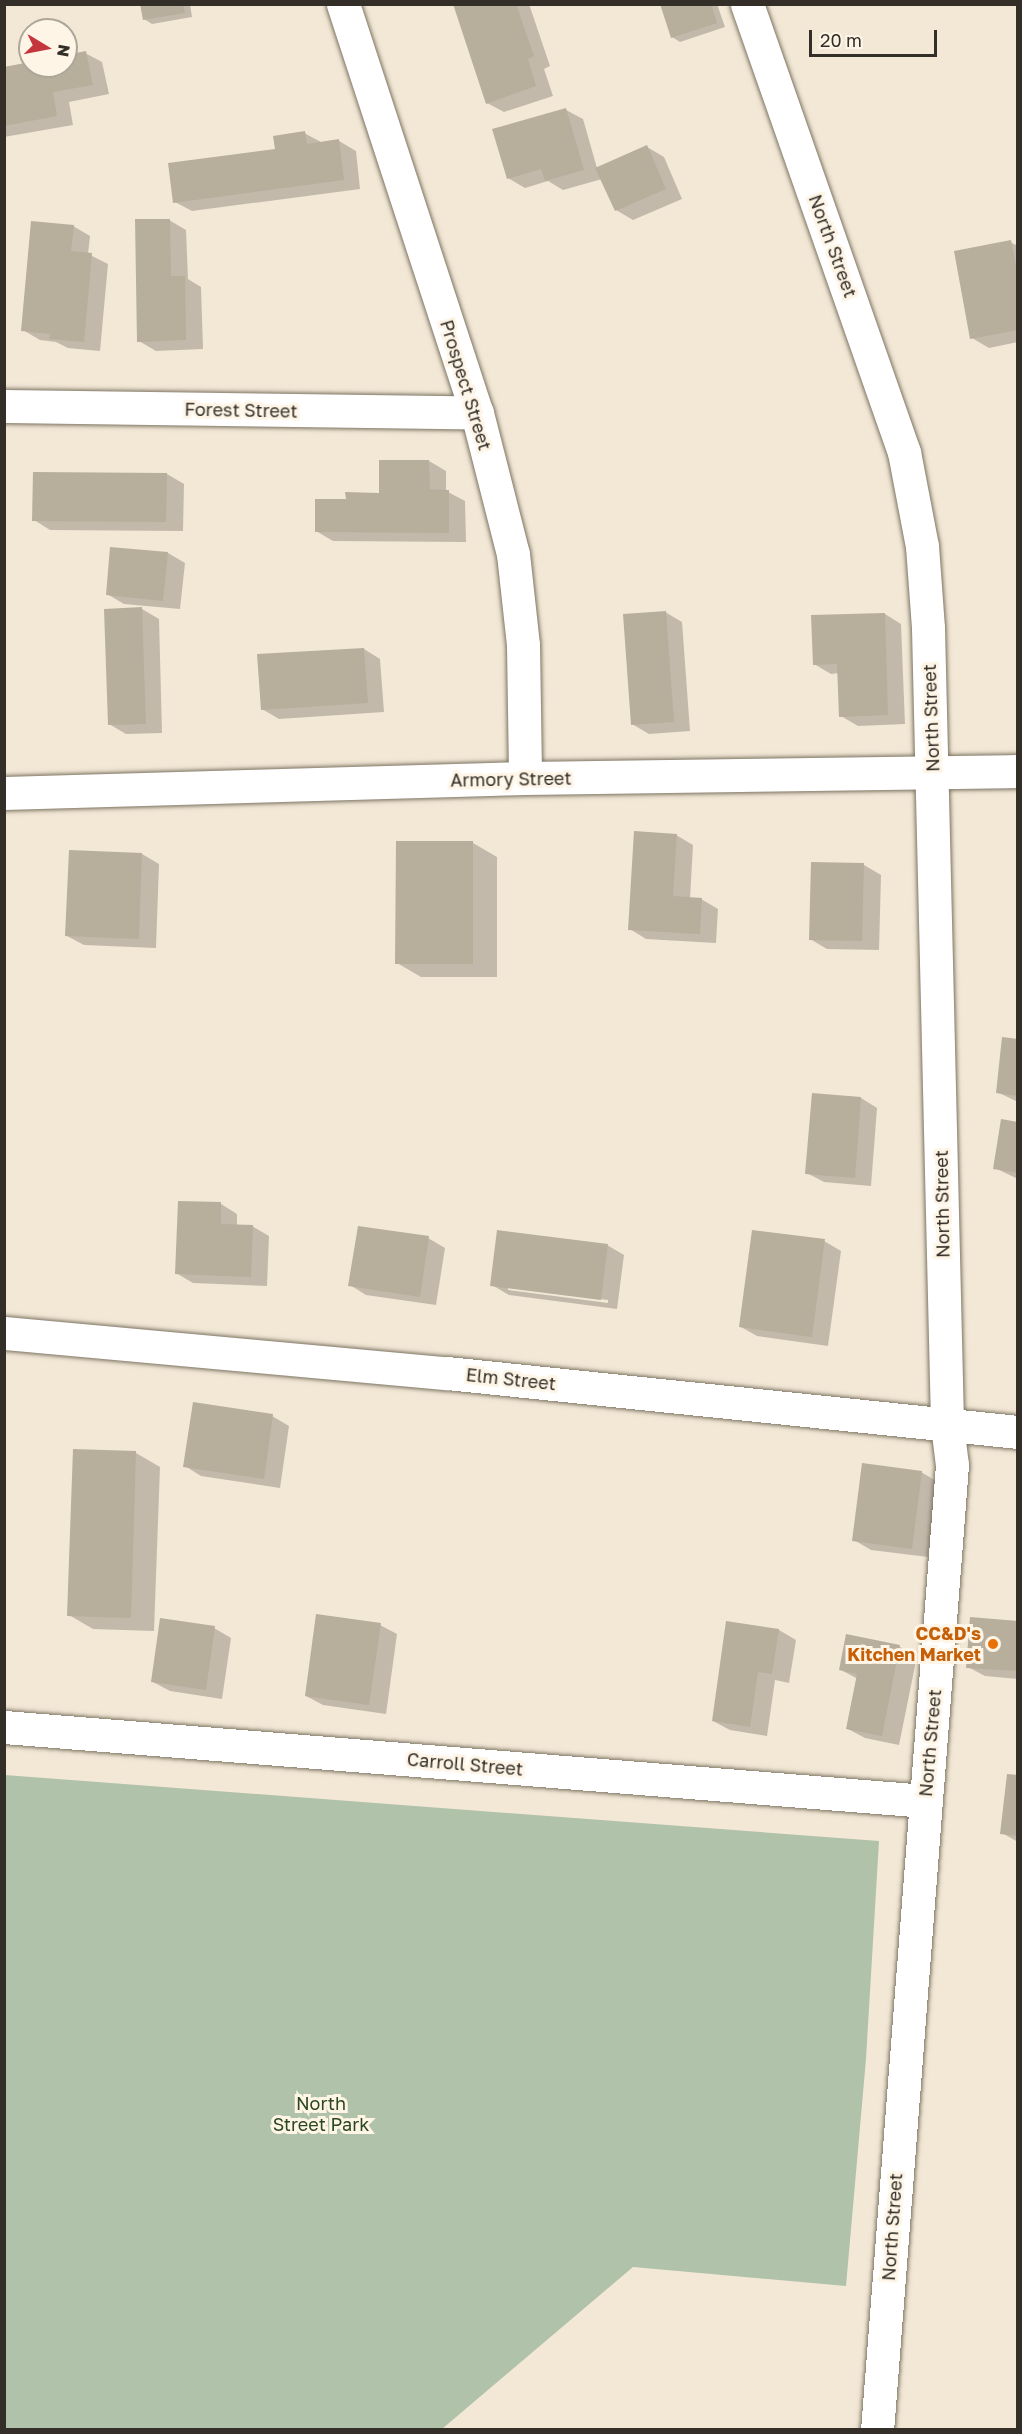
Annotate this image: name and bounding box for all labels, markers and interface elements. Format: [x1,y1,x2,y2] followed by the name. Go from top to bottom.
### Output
[18,18,78,78] north arrow
[812,18,940,56] scale bar
[820,29,862,51] text: 20 m
[53,43,75,59] text: N
[804,192,862,300] street label: North Street
[436,317,496,453] street label: Prospect Street
[184,398,298,422] street label: Forest Street
[918,664,944,772] street label: North Street
[450,767,572,791] street label: Armory Street
[930,1150,954,1258] street label: North Street
[465,1364,557,1394] street label: Elm Street
[847,1623,981,1666] place label: CC&D's Kitchen Market
[986,1637,1000,1651] marker: CC&D's Kitchen Market
[915,1688,945,1798] street label: North Street
[406,1748,524,1780] street label: Carroll Street
[273,2093,369,2136] park label: North Street Park
[877,2172,907,2282] street label: North Street

